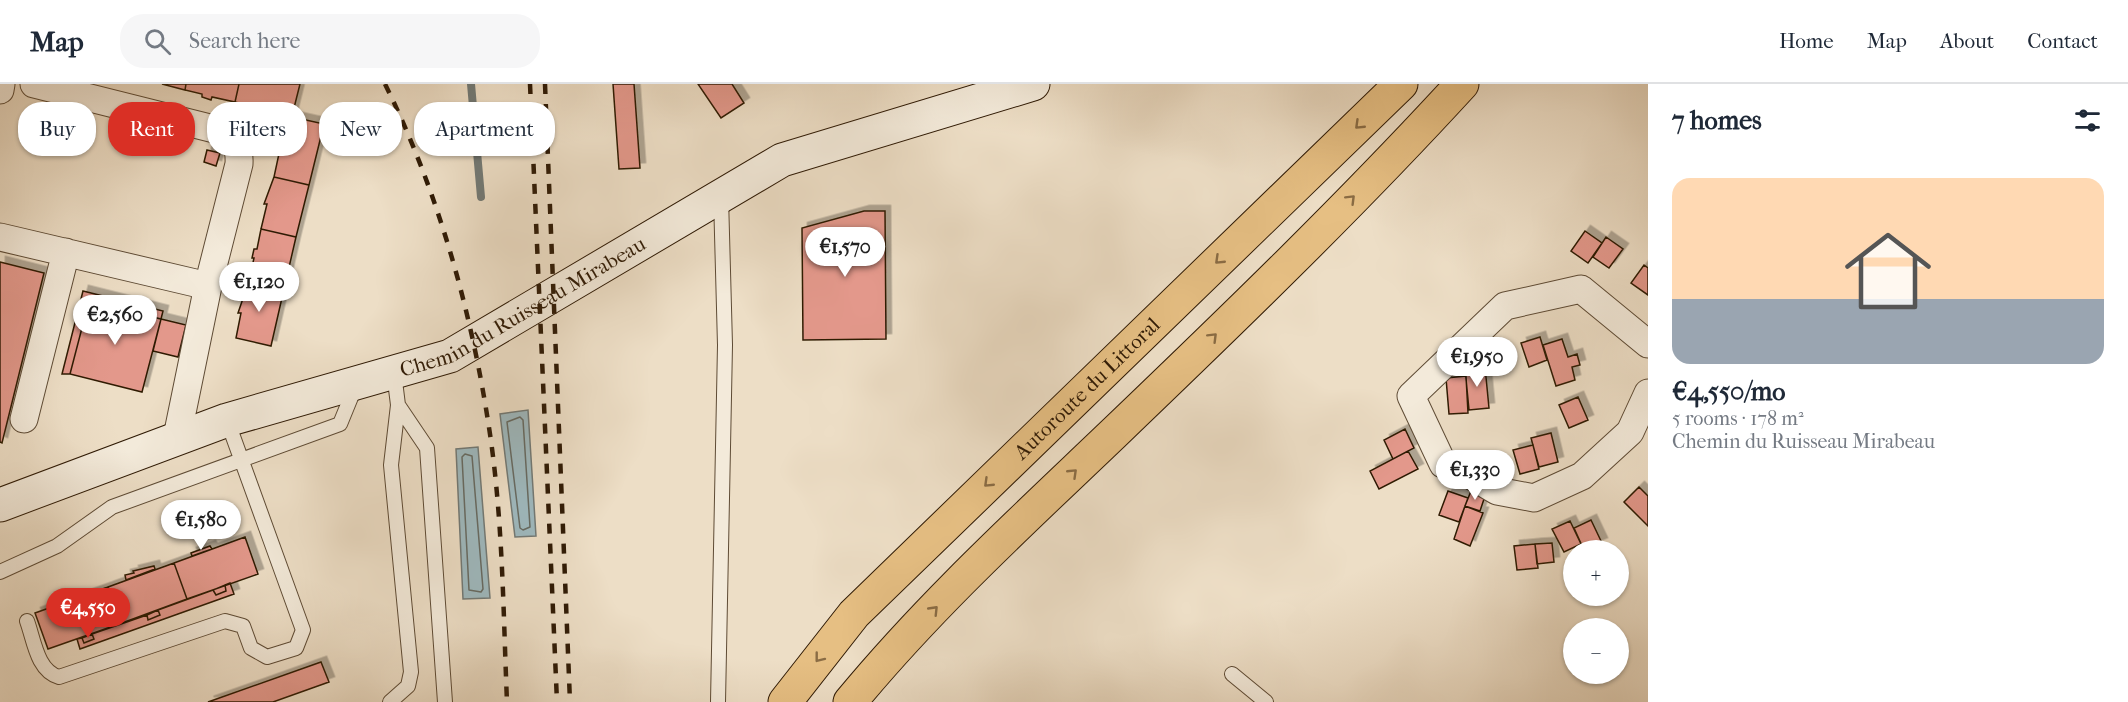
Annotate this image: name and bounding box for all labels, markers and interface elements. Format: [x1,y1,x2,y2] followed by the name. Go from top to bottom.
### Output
[120,14,540,68] search box
[30,25,84,58] text: Map
[141,25,174,58] icon: search
[189,28,300,54] text: Search here
[1779,29,1834,53] text: Home
[1867,29,1907,53] text: Map
[1940,29,1994,53] text: About
[2027,29,2098,53] text: Contact
[18,102,96,156] chip: Buy
[108,102,195,156] chip: Rent
[207,102,307,156] chip: Filters
[319,102,402,156] chip: New
[414,102,555,156] chip: Apartment
[2071,104,2104,137] icon: filters
[1672,105,1762,136] text: 7 homes
[1356,117,1367,128] one-way arrow
[1343,195,1354,206] one-way arrow
[1834,217,1942,325] icon: home
[796,227,894,278] pin: €1,570
[397,231,650,382] street label: Chemin du Ruisseau Mirabeau
[819,235,871,258] text: €1,570
[1216,253,1226,264] one-way arrow
[210,262,308,313] pin: €1,120
[233,270,285,293] text: €1,120
[66,295,164,346] pin: €2,560
[87,303,143,326] text: €2,560
[1008,312,1165,465] street label: Autoroute du Littoral
[1206,334,1217,345] one-way arrow
[1428,337,1526,388] pin: €1,950
[1451,345,1503,368] text: €1,950
[1672,376,1785,407] text: €4,550/mo
[1672,407,1804,430] text: 5 rooms · 178 m²
[1672,430,1935,453] text: Chemin du Ruisseau Mirabeau
[1426,450,1524,501] pin: €1,330
[1450,458,1500,481] text: €1,330
[1065,469,1076,480] one-way arrow
[984,475,995,486] one-way arrow
[152,500,250,551] pin: €1,580
[175,508,227,531] text: €1,580
[1563,540,1629,684] map controls
[1563,540,1629,606] button: +
[39,588,137,639] pin: €4,550
[60,596,116,619] text: €4,550
[927,606,938,617] one-way arrow
[1563,618,1629,684] button: −
[816,651,827,662] one-way arrow

